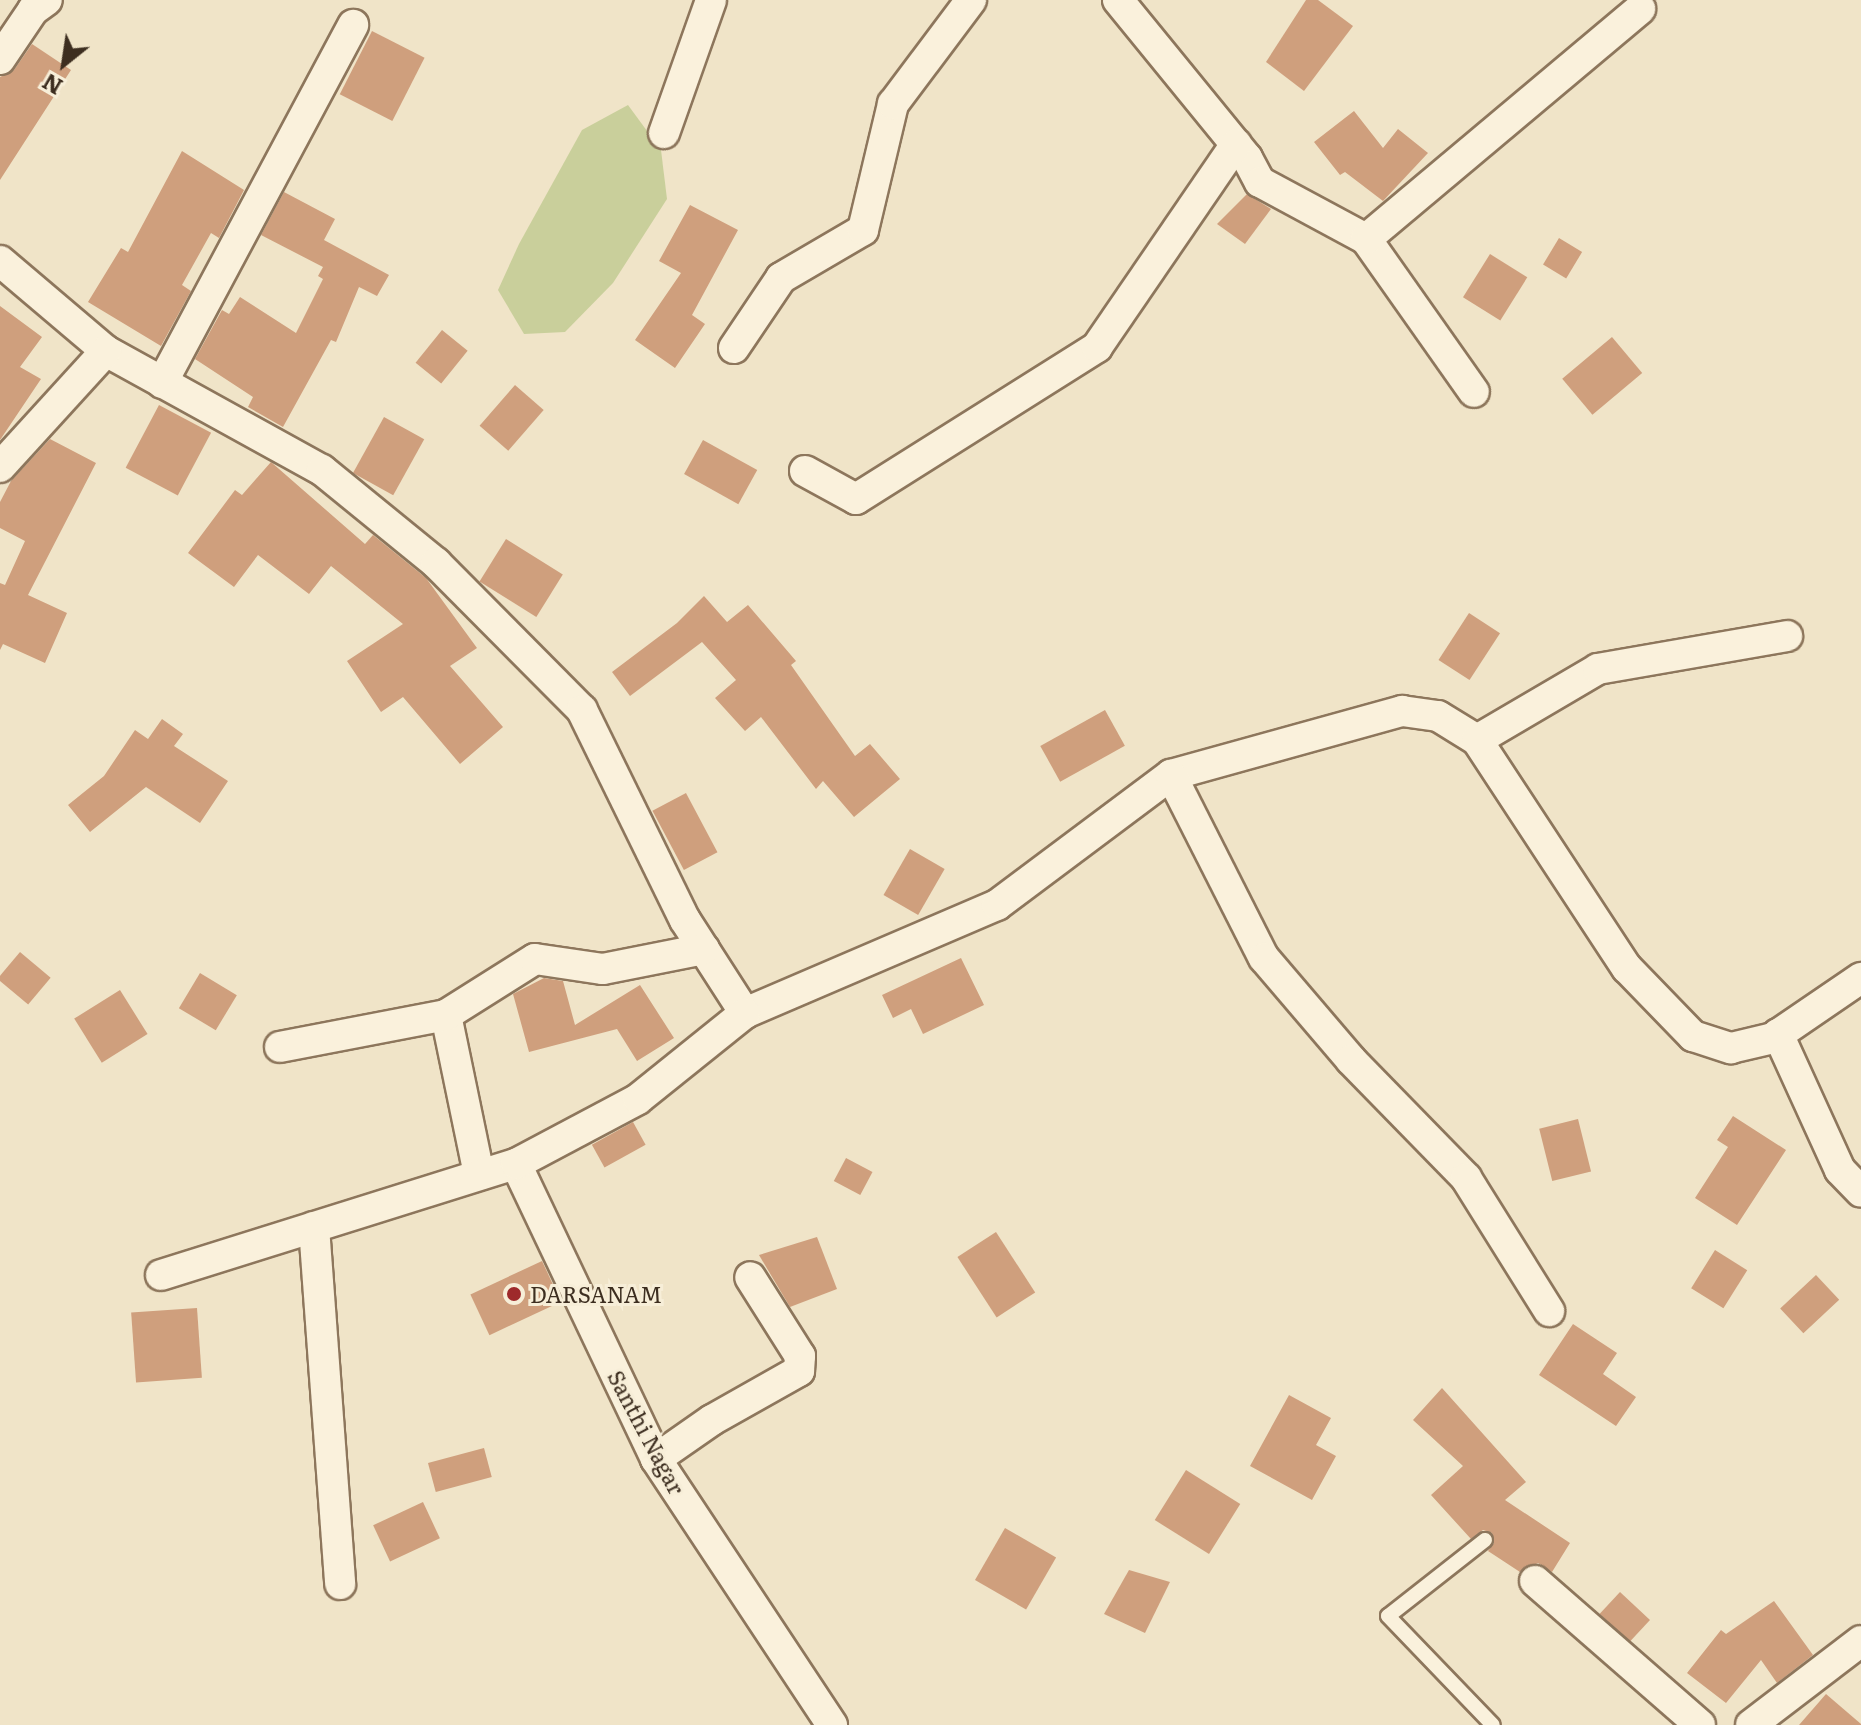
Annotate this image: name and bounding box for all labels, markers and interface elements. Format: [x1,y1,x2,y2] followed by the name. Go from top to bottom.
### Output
[24,24,104,104] north arrow
[36,66,68,104] text: N
[530,1281,662,1307] place label: DARSANAM
[505,1285,523,1303] marker: DARSANAM
[603,1365,691,1499] street label: Santhi Nagar

